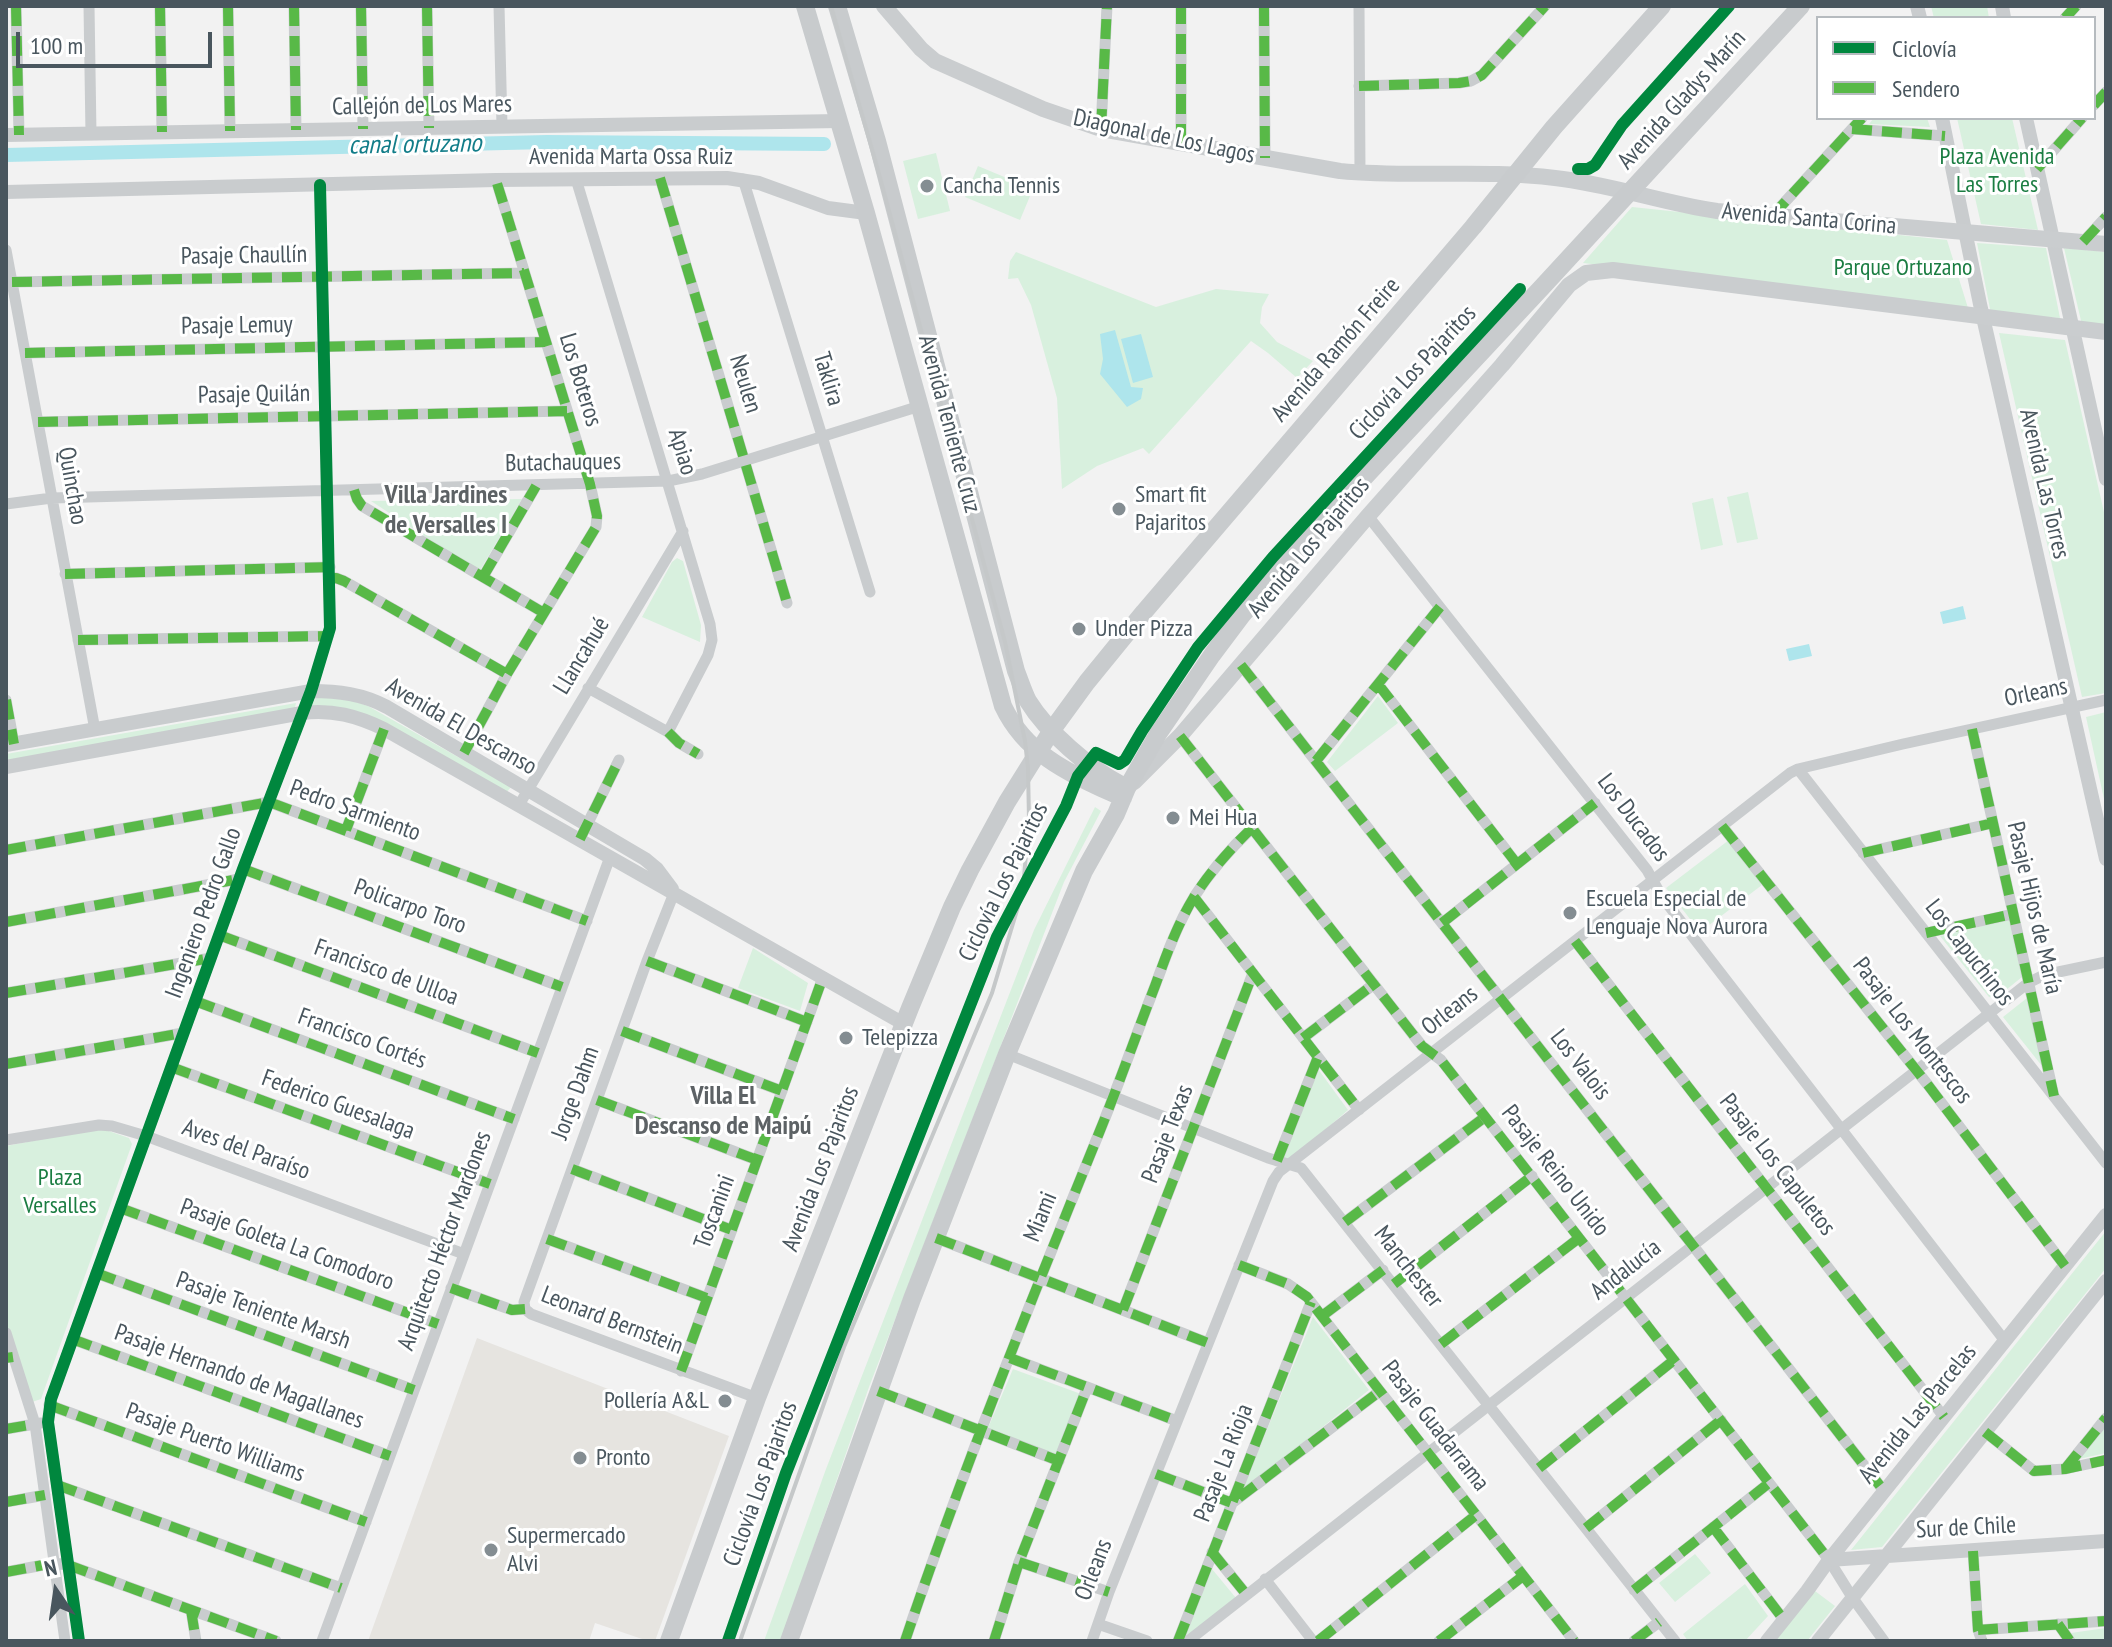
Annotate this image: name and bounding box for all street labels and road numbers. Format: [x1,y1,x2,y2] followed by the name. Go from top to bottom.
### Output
[1612,24,1752,176] street label: Avenida Gladys Marín
[332,90,512,122] street label: Callejón de Los Mares
[1071,104,1257,170] street label: Diagonal de Los Lagos
[529,143,733,171] street label: Avenida Marta Ossa Ruiz
[1721,197,1897,241] street label: Avenida Santa Corina
[181,241,307,271] street label: Pasaje Chaullín
[1266,272,1406,428] street label: Avenida Ramón Freire
[1343,300,1483,446] street label: Ciclovía Los Pajaritos
[181,311,293,341] street label: Pasaje Lemuy
[552,330,608,430] street label: Los Boteros
[911,332,987,516] street label: Avenida Teniente Cruz
[806,349,850,409] street label: Taklira
[723,351,767,417] street label: Neulen
[198,380,310,410] street label: Pasaje Quilán
[2013,406,2075,562] street label: Avenida Las Torres
[661,425,703,479] street label: Apiao
[51,445,93,527] street label: Quinchao
[505,448,621,478] street label: Butachauques
[1242,472,1376,624] street label: Avenida Los Pajaritos
[548,612,616,700] street label: Llancahué
[380,672,542,782] street label: Avenida El Descanso
[2002,672,2070,714] street label: Orleans
[1591,768,1675,868] street label: Los Ducados
[286,774,424,848] street label: Pedro Sarmiento
[953,798,1055,966] street label: Ciclovía Los Pajaritos
[2000,819,2068,997] street label: Pasaje Hijos de María
[160,824,248,1002] street label: Ingeniero Pedro Gallo
[350,873,470,941] street label: Policarpo Toro
[1919,894,2019,1012] street label: Los Capuchinos
[310,934,462,1012] street label: Francisco de Ulloa
[1846,952,1978,1110] street label: Pasaje Los Montescos
[1416,980,1484,1042] street label: Orleans
[294,1002,430,1076] street label: Francisco Cortés
[1544,1024,1616,1106] street label: Los Valois
[546,1043,606,1143] street label: Jorge Dahm
[258,1064,418,1146] street label: Federico Guesalaga
[1136,1081,1200,1187] street label: Pasaje Texas
[776,1082,866,1256] street label: Avenida Los Pajaritos
[1713,1089,1841,1241] street label: Pasaje Los Capuletos
[1495,1100,1615,1242] street label: Pasaje Reino Unido
[178,1114,314,1186] street label: Aves del Paraíso
[392,1128,498,1354] street label: Arquitecto Héctor Mardones
[688,1171,742,1253] street label: Toscanini
[1018,1188,1064,1246] street label: Miami
[176,1193,398,1297] street label: Pasaje Goleta La Comodoro
[1367,1221,1449,1313] street label: Manchester
[1585,1234,1667,1306] street label: Andalucía
[172,1266,354,1356] street label: Pasaje Teniente Marsh
[537,1281,687,1361] street label: Leonard Bernstein
[110,1318,368,1436] street label: Pasaje Hernando de Magallanes
[1853,1339,1983,1489] street label: Avenida Las Parcelas
[1375,1355,1495,1497] street label: Pasaje Guadarrama
[122,1397,308,1489] street label: Pasaje Puerto Williams
[718,1398,804,1570] street label: Ciclovía Los Pajaritos
[1188,1400,1260,1526] street label: Pasaje La Rioja
[1915,1511,2017,1545] street label: Sur de Chile
[1069,1535,1119,1605] street label: Orleans

